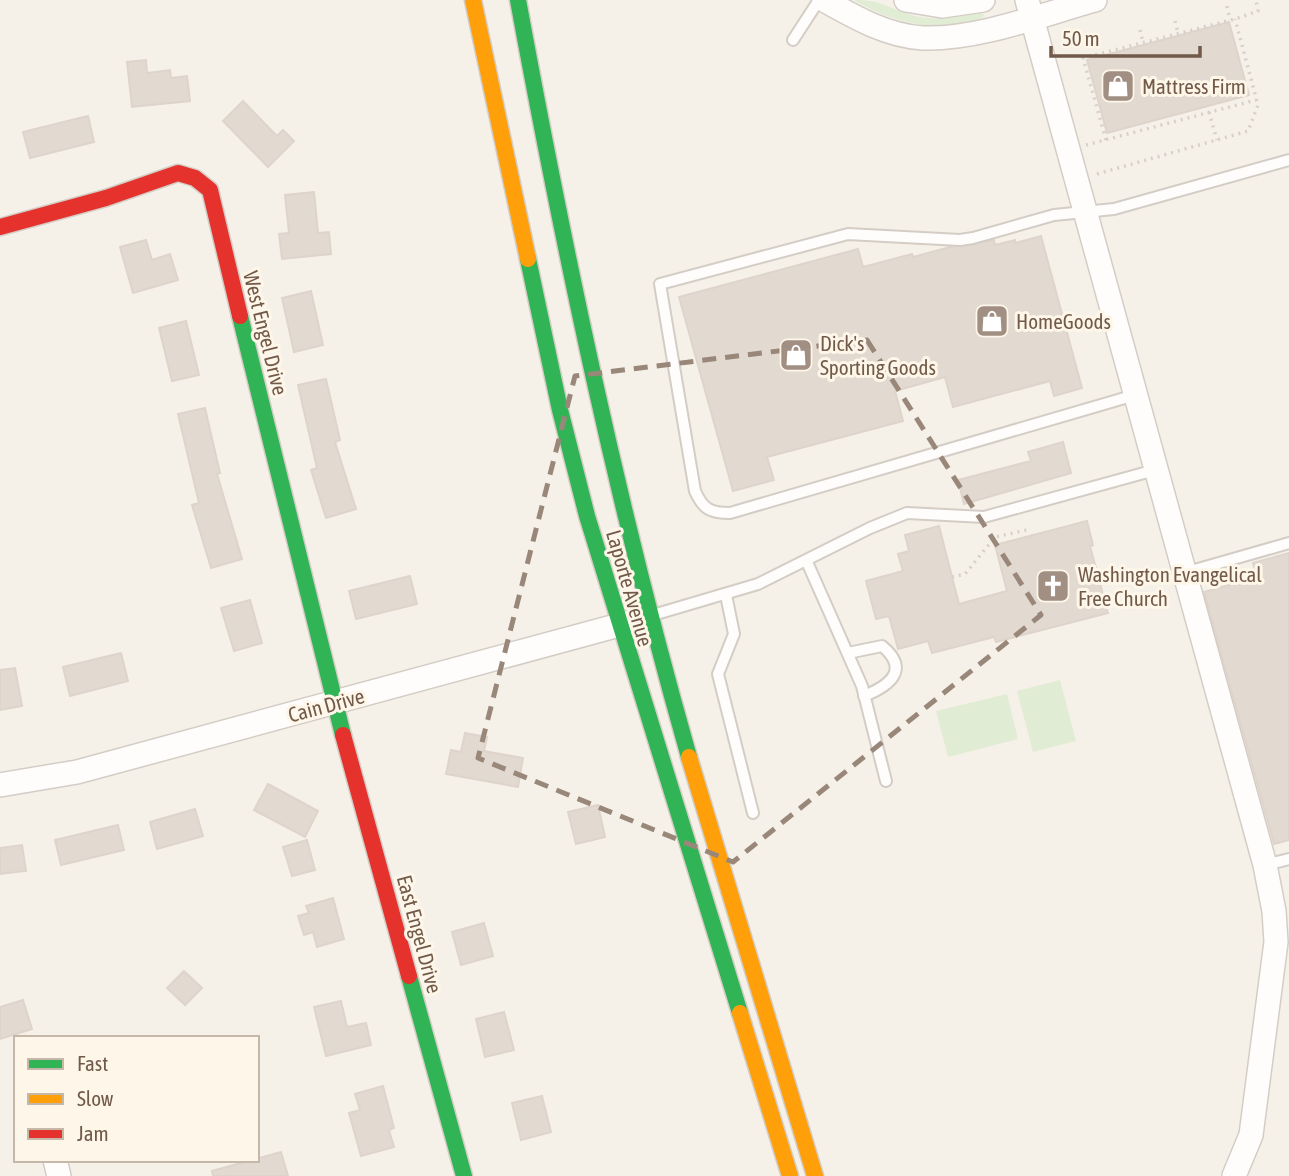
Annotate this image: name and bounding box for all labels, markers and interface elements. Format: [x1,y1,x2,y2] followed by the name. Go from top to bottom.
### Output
[1051,14,1200,58] scale bar
[1062,26,1100,50] text: 50 m
[1099,67,1137,105] shop icon: Mattress Firm
[1142,74,1246,98] place label: Mattress Firm
[239,269,293,397] street label: West Engel Drive
[973,302,1011,340] shop icon: HomeGoods
[1016,309,1111,333] place label: HomeGoods
[820,331,936,379] place label: Dick's Sporting Goods
[777,336,815,374] shop icon: Dick's Sporting Goods
[602,527,658,649] street label: Laporte Avenue
[1078,562,1262,610] place label: Washington Evangelical Free Church
[1034,567,1072,605] church icon: Washington Evangelical Free Church
[285,683,367,727] street label: Cain Drive
[393,872,447,996] street label: East Engel Drive
[14,1036,259,1162] legend
[77,1051,108,1075] text: Fast
[77,1086,114,1110] text: Slow
[77,1121,109,1145] text: Jam

